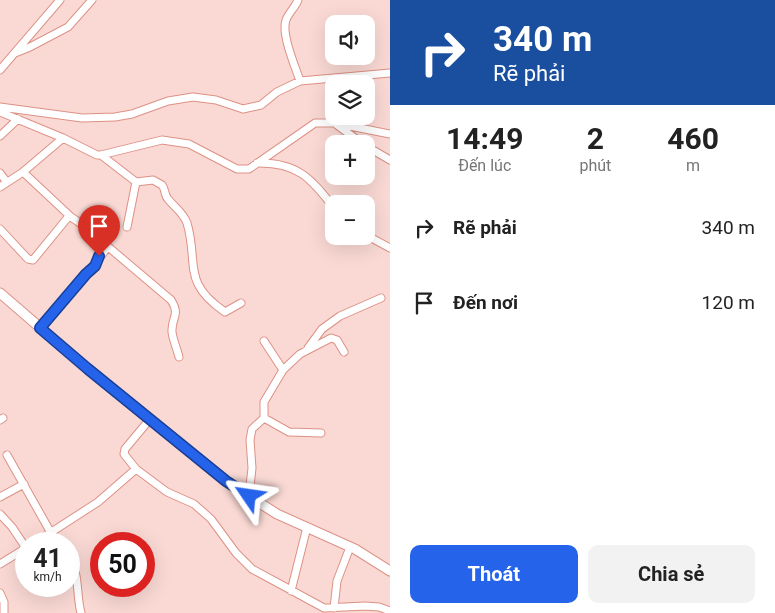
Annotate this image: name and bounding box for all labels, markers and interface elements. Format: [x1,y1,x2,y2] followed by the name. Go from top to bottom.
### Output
[325,15,375,245] map controls
[325,15,375,65] button: sound
[493,19,592,60] text: 340 m
[410,20,475,85] icon: right
[493,61,565,86] text: Rẽ phải
[325,75,375,125] button: layers
[446,121,523,156] text: 14:49
[587,121,604,156] text: 2
[667,121,719,156] text: 460
[325,135,375,185] button: +
[458,156,511,175] text: Đến lúc
[579,156,611,175] text: phút
[686,156,700,175] text: m
[325,195,375,245] button: −
[78,205,120,256] pin
[85,212,113,240] icon: arrive
[410,214,438,242] icon: right
[453,216,517,239] text: Rẽ phải
[702,216,755,239] text: 340 m
[410,289,438,317] icon: arrive
[453,291,518,314] text: Đến nơi
[702,291,755,314] text: 120 m
[222,469,274,521] position arrow
[90,532,155,597] speed limit sign: 50
[33,544,62,573] text: 41
[410,545,578,603] button: Thoát
[588,545,755,603] button: Chia sẻ
[33,570,62,584] text: km/h

